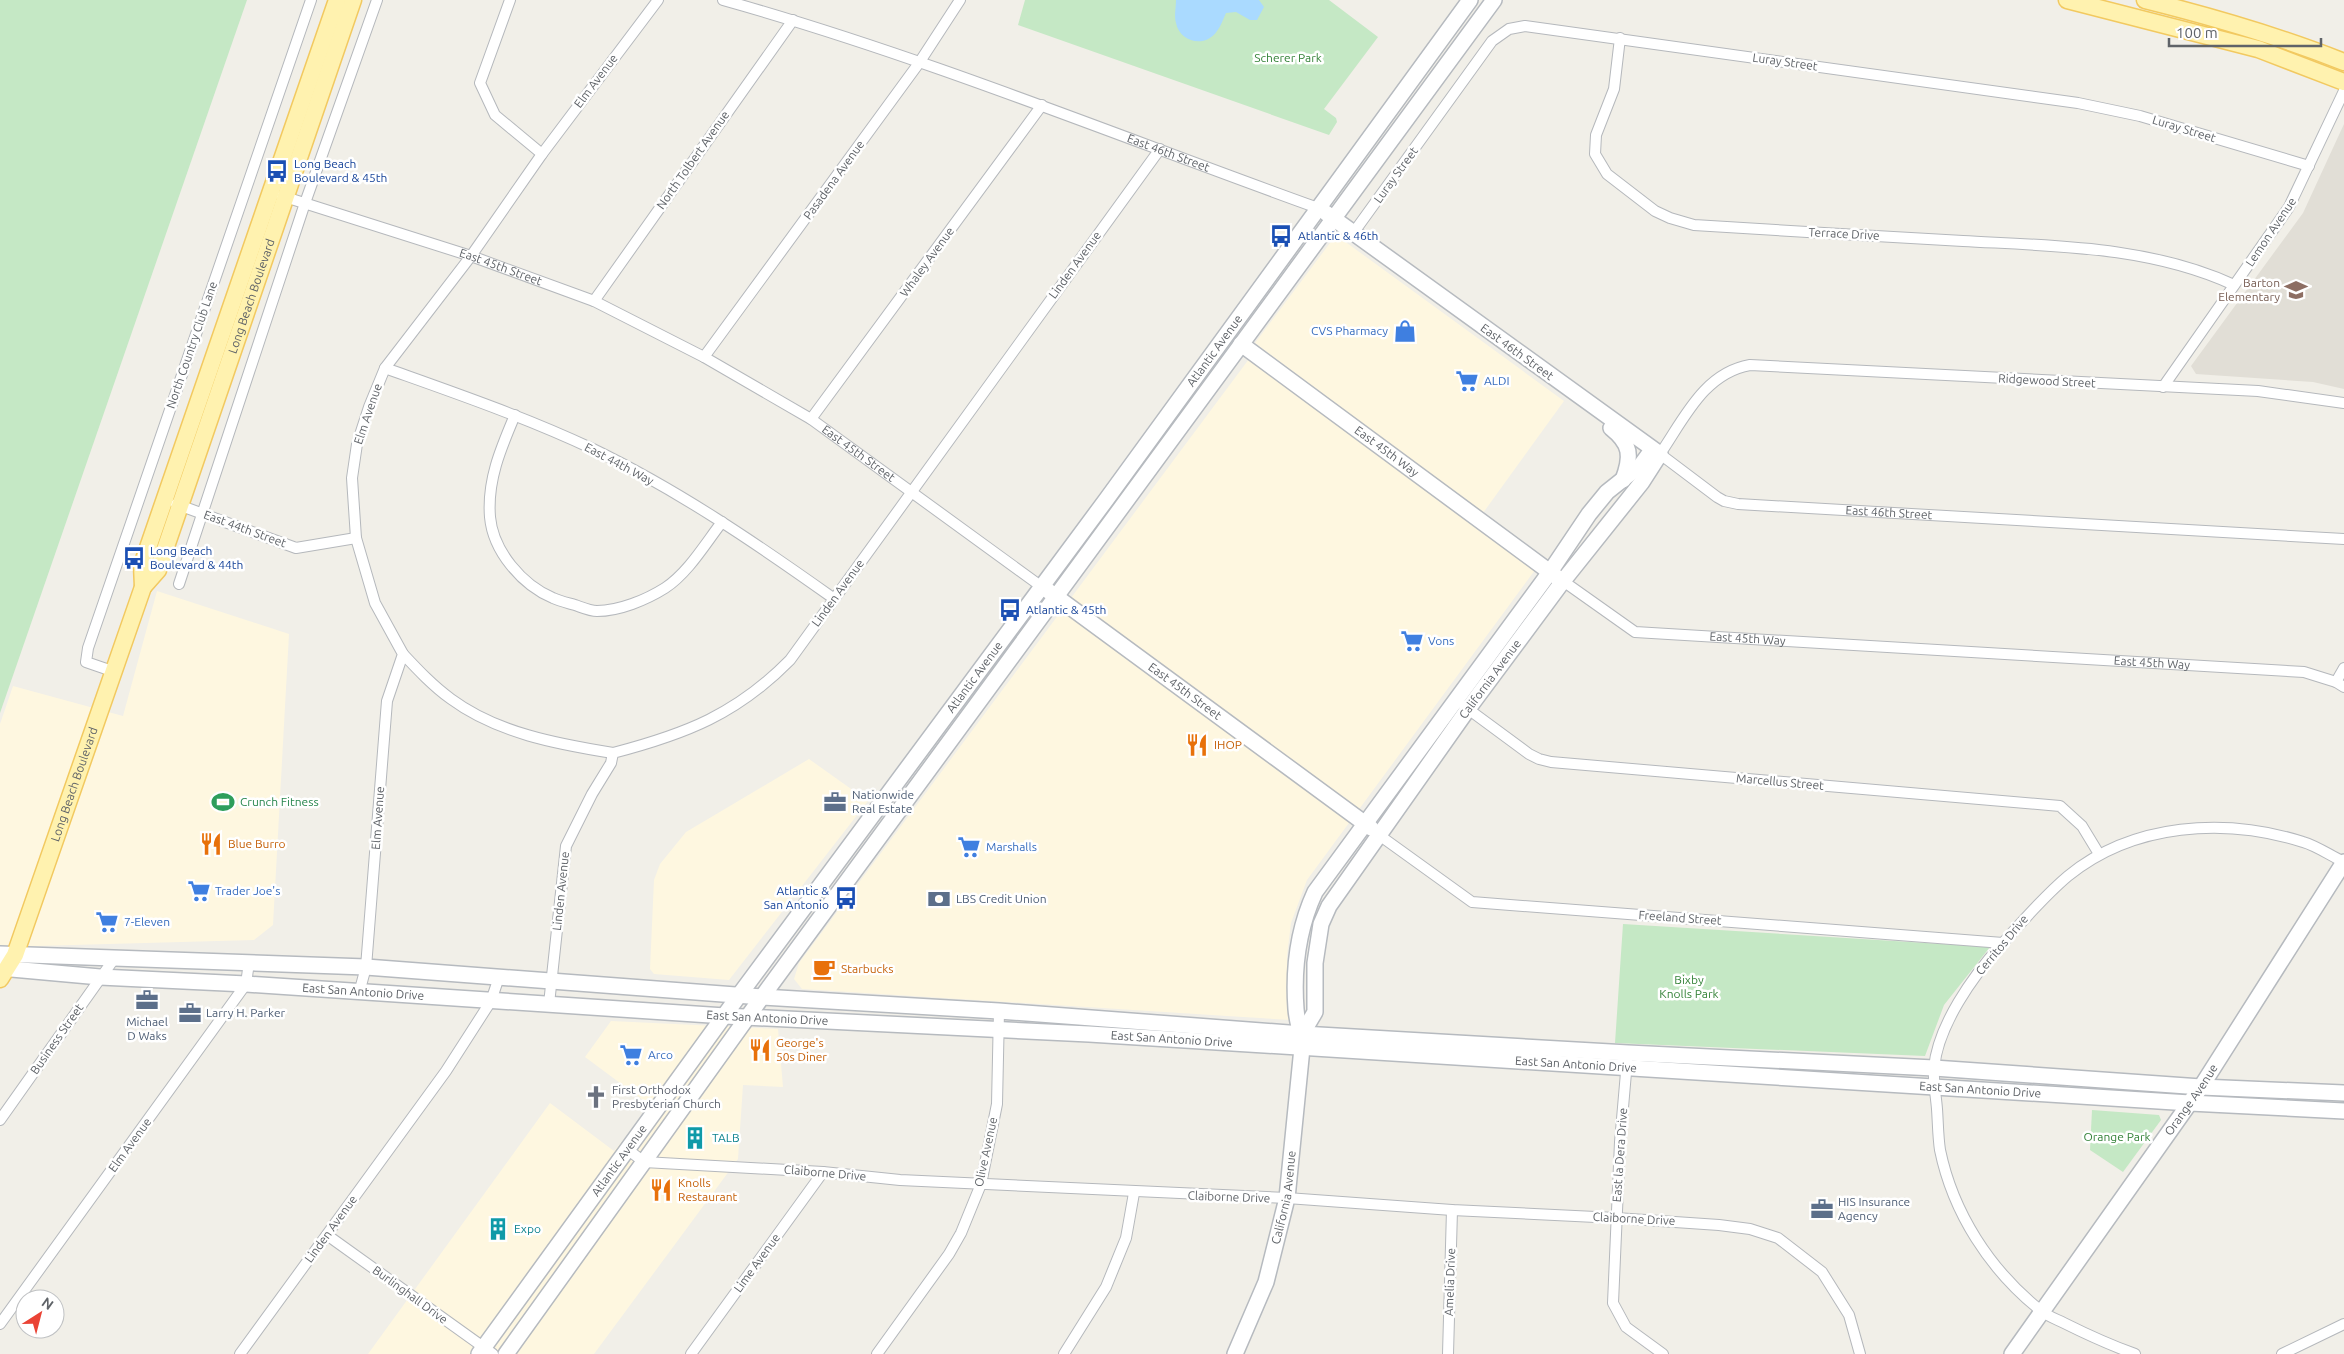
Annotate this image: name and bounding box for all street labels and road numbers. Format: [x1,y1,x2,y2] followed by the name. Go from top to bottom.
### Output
[1752,50,1819,73] street label: Luray Street
[571,51,620,110] street label: Elm Avenue
[654,108,731,211] street label: North Tolbert Avenue
[2151,113,2218,144] street label: Luray Street
[1125,131,1212,174] street label: East 46th Street
[801,138,867,222] street label: Pasadena Avenue
[1371,144,1420,205] street label: Luray Street
[2243,195,2298,269] street label: Lemon Avenue
[897,224,956,299] street label: Whaley Avenue
[1808,225,1880,242] street label: Terrace Drive
[1046,229,1103,301] street label: Linden Avenue
[226,237,277,355] street label: Long Beach Boulevard
[458,246,544,288] street label: East 45th Street
[164,280,219,410] street label: North Country Club Lane
[1184,312,1245,389] street label: Atlantic Avenue
[1478,321,1557,383] street label: East 46th Street
[1998,371,2096,390] street label: Ridgewood Street
[351,382,384,446] street label: Elm Avenue
[820,422,898,484] street label: East 45th Street
[1352,423,1422,479] street label: East 45th Way
[583,440,656,487] street label: East 44th Way
[1845,503,1933,521] street label: East 46th Street
[202,508,288,550] street label: East 44th Street
[809,557,866,629] street label: Linden Avenue
[1709,629,1786,647] street label: East 45th Way
[1456,637,1523,721] street label: California Avenue
[944,639,1005,715] street label: Atlantic Avenue
[2113,654,2191,671] street label: East 45th Way
[1146,660,1224,722] street label: East 45th Street
[48,725,100,843] street label: Long Beach Boulevard
[1736,771,1825,792] street label: Marcellus Street
[369,786,386,850] street label: Elm Avenue
[550,851,571,931] street label: Linden Avenue
[1638,908,1722,927] street label: Freeland Street
[1973,912,2030,977] street label: Cerritos Drive
[302,981,425,1002] street label: East San Antonio Drive
[28,1001,86,1076] street label: Business Street
[706,1008,829,1027] street label: East San Antonio Drive
[1110,1028,1233,1049] street label: East San Antonio Drive
[1515,1054,1637,1074] street label: East San Antonio Drive
[2162,1062,2220,1138] street label: Orange Avenue
[1919,1079,2042,1100] street label: East San Antonio Drive
[1610,1107,1629,1203] street label: East la Dera Drive
[106,1115,153,1174] street label: Elm Avenue
[972,1116,999,1188] street label: Olive Avenue
[589,1122,649,1199] street label: Atlantic Avenue
[1269,1150,1298,1245] street label: California Avenue
[783,1162,867,1183] street label: Claiborne Drive
[1187,1189,1271,1204] street label: Claiborne Drive
[302,1193,359,1265] street label: Linden Avenue
[1592,1210,1676,1227] street label: Claiborne Drive
[731,1231,782,1295] street label: Lime Avenue
[1442,1248,1457,1316] street label: Amelia Drive
[370,1263,450,1326] street label: Burlinghall Drive

